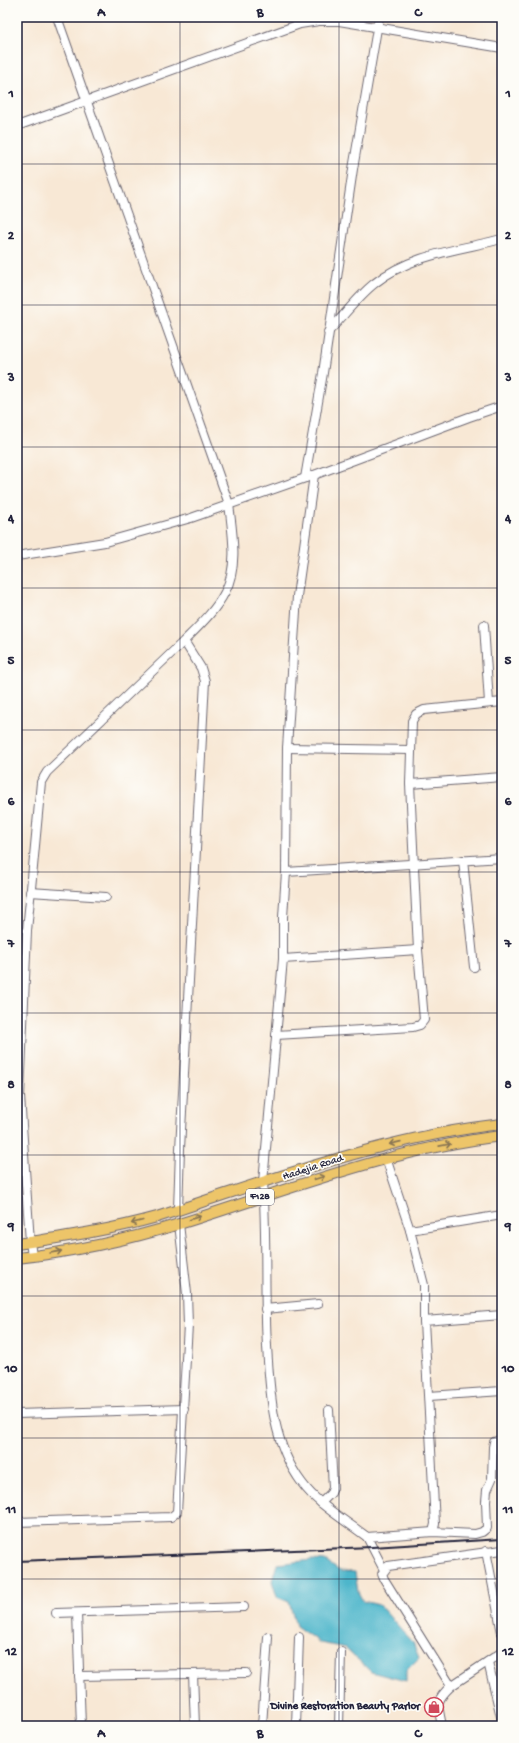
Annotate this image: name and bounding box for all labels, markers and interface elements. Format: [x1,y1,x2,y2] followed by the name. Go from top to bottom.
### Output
[96,6,106,21] text: A
[256,6,265,21] text: B
[413,6,423,21] text: C
[7,87,14,102] text: 1
[504,87,511,102] text: 1
[8,229,15,244] text: 2
[505,229,512,244] text: 2
[7,371,15,386] text: 3
[504,371,512,386] text: 3
[7,512,15,527] text: 4
[504,512,512,527] text: 4
[8,654,15,669] text: 5
[505,654,512,669] text: 5
[8,795,15,810] text: 6
[505,795,512,810] text: 6
[7,937,16,952] text: 7
[504,937,513,952] text: 7
[7,1078,15,1093] text: 8
[504,1078,512,1093] text: 8
[389,1140,402,1147] one-way arrow
[438,1141,451,1149] one-way arrow
[281,1152,346,1183] street label: Hadejia Road
[312,1174,325,1181] one-way arrow
[246,1189,274,1205] road number: F128
[189,1214,201,1222] one-way arrow
[131,1219,144,1226] one-way arrow
[7,1220,15,1235] text: 9
[504,1220,512,1235] text: 9
[49,1248,62,1256] one-way arrow
[4,1362,18,1377] text: 10
[501,1362,515,1377] text: 10
[5,1503,16,1518] text: 11
[502,1503,513,1518] text: 11
[4,1645,17,1660] text: 12
[501,1645,514,1660] text: 12
[423,1696,445,1718] shop icon: Divine Restoration Beauty Parlor
[269,1700,421,1713] place label: Divine Restoration Beauty Parlor
[96,1727,106,1742] text: A
[256,1727,265,1742] text: B
[413,1727,423,1742] text: C

